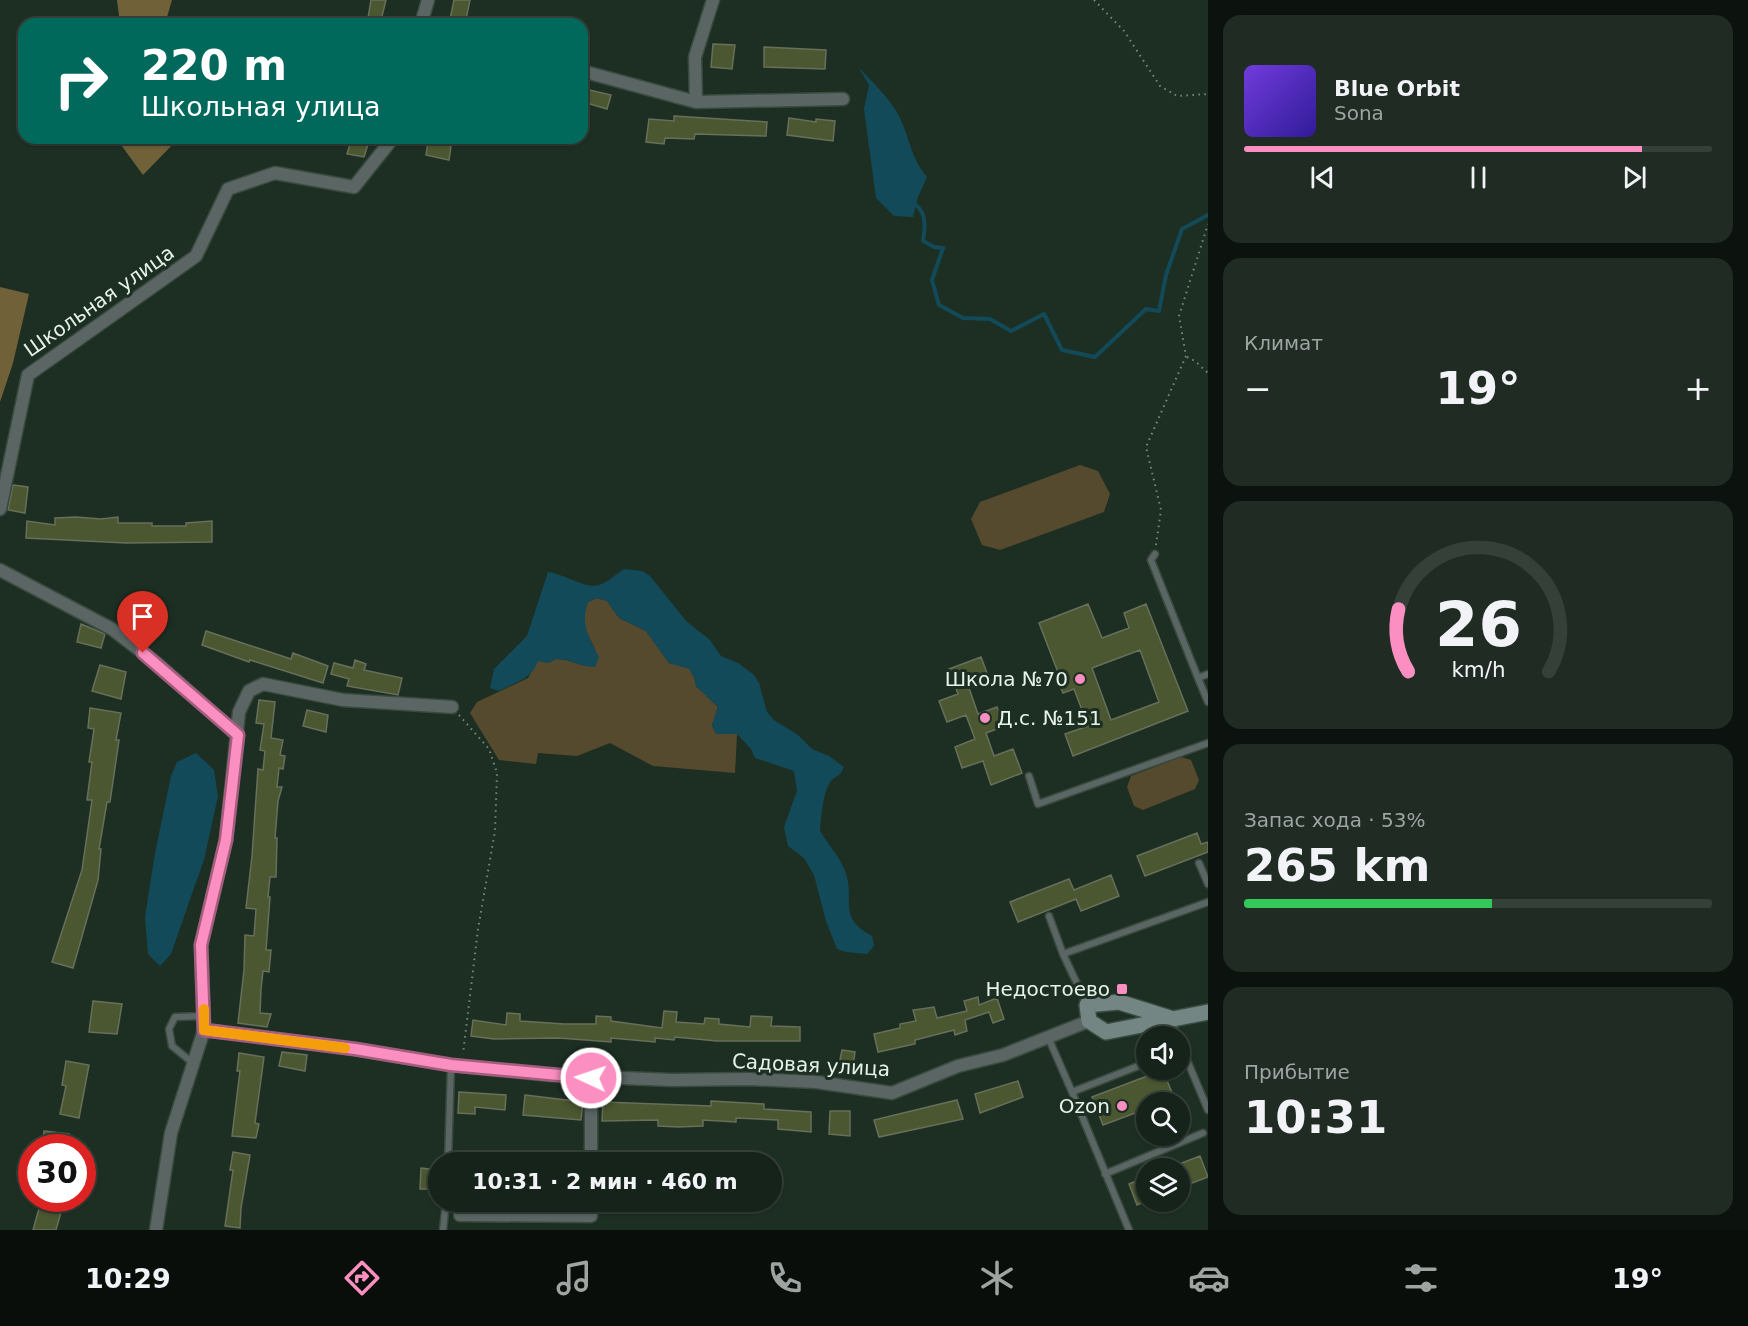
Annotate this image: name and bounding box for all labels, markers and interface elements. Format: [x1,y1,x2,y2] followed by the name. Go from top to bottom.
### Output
[141,41,287,90] text: 220 m
[42,42,120,120] icon: right
[1334,76,1460,101] text: Blue Orbit
[141,91,381,122] text: Школьная улица
[1334,101,1384,125] text: Sona
[1306,161,1339,194] icon: previous
[1462,161,1495,194] icon: pause
[1618,161,1651,194] icon: next
[19,240,179,362] street label: Школьная улица
[1244,331,1323,355] text: Климат
[1435,362,1521,415] text: 19°
[1244,369,1272,408] text: −
[1684,369,1712,408] text: +
[1435,588,1521,661] text: 26
[117,591,168,653] pin
[126,600,159,633] icon: arrive
[1451,657,1505,682] text: km/h
[945,667,1068,691] place label: Школа №70
[1073,672,1087,686] marker: Школа №70
[997,706,1102,730] place label: Д.с. №151
[978,711,992,725] marker: Д.с. №151
[1244,808,1425,832] text: Запас хода · 53%
[1244,839,1430,892] text: 265 km
[985,977,1110,1001] place label: Недостоево
[1115,982,1129,996] marker: Недостоево
[1136,1026,1190,1212] map controls
[1136,1026,1190,1080] button: sound
[559,1046,623,1110] position arrow
[731,1049,891,1081] street label: Садовая улица
[1244,1060,1350,1084] text: Прибытие
[1244,1091,1387,1144] text: 10:31
[1136,1092,1190,1146] button: search
[1059,1094,1110,1118] place label: Ozon
[1115,1099,1129,1113] marker: Ozon
[18,1134,96,1212] speed limit sign: 30
[1136,1158,1190,1212] button: layers
[472,1169,738,1194] text: 10:31 · 2 мин · 460 m
[341,1257,383,1299] icon: directions
[553,1257,595,1299] icon: music
[764,1257,806,1299] icon: phone
[976,1257,1018,1299] icon: climate
[1188,1257,1230,1299] icon: car
[1400,1257,1442,1299] icon: filters
[85,1263,171,1294] text: 10:29
[1612,1263,1663,1294] text: 19°

